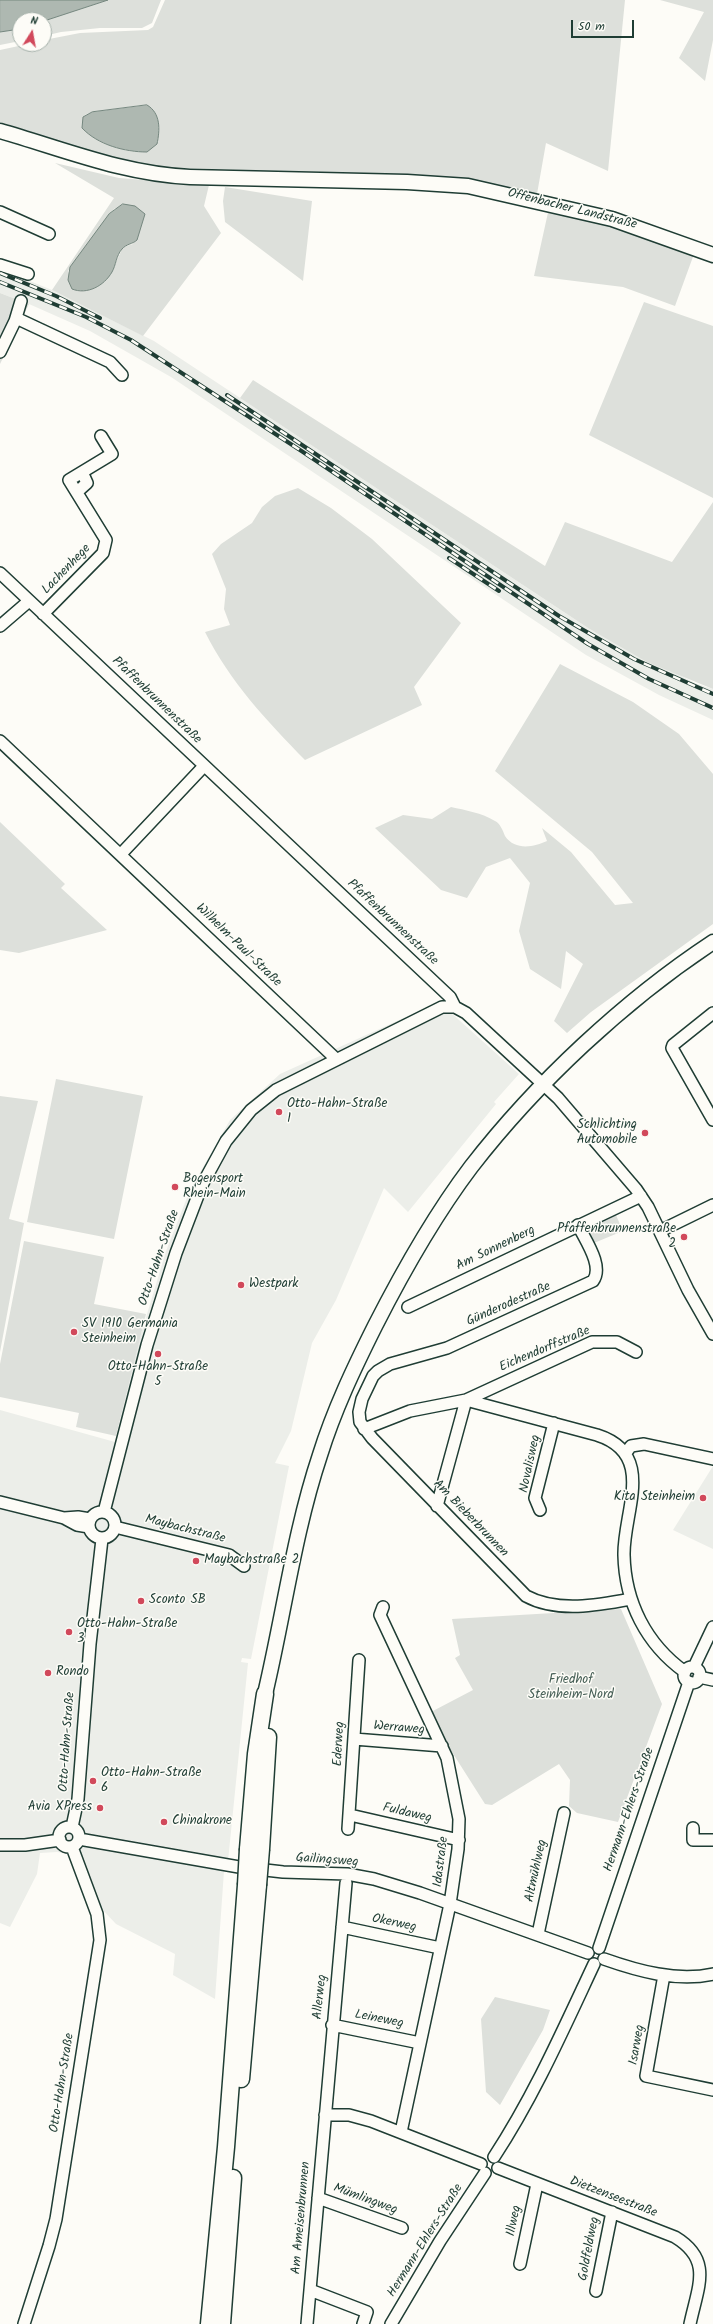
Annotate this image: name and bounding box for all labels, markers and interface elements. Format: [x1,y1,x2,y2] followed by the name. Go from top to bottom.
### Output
[12,12,52,52] north arrow
[29,12,39,31] text: N
[573,12,636,38] scale bar
[578,17,605,36] text: 50 m
[506,186,638,234] street label: Offenbacher Landstraße
[39,542,95,598] street label: Lachenhege
[108,654,204,748] street label: Pfaffenbrunnenstraße
[343,877,441,969] street label: Pfaffenbrunnenstraße
[192,901,284,991] street label: Wilhelm-Paul-Straße
[287,1097,387,1128] place label: Otto-Hahn-Straße 1
[274,1107,284,1117] marker: Otto-Hahn-Straße 1
[577,1118,637,1149] place label: Schlichting Automobile
[640,1128,650,1138] marker: Schlichting Automobile
[183,1172,246,1203] place label: Bogensport Rhein-Main
[170,1182,180,1192] marker: Bogensport Rhein-Main
[136,1208,184,1308] street label: Otto-Hahn-Straße
[557,1222,676,1253] place label: Pfaffenbrunnenstraße 2
[454,1223,538,1275] street label: Am Sonnenberg
[679,1232,689,1242] marker: Pfaffenbrunnenstraße 2
[249,1277,298,1293] place label: Westpark
[465,1279,553,1331] street label: Günderodestraße
[236,1280,246,1290] marker: Westpark
[82,1317,178,1348] place label: SV 1910 Germania Steinheim
[497,1324,593,1376] street label: Eichendorffstraße
[69,1327,79,1337] marker: SV 1910 Germania Steinheim
[153,1349,163,1359] marker: Otto-Hahn-Straße 5
[108,1360,208,1391] place label: Otto-Hahn-Straße 5
[517,1434,545,1494] street label: Novalisweg
[429,1477,511,1561] street label: Am Bieberbrunnen
[614,1490,695,1506] place label: Kita Steinheim
[698,1493,708,1503] marker: Kita Steinheim
[143,1512,227,1548] street label: Maybachstraße
[204,1553,299,1569] place label: Maybachstraße 2
[191,1556,201,1566] marker: Maybachstraße 2
[149,1593,206,1609] place label: Sconto SB
[136,1596,146,1606] marker: Sconto SB
[77,1617,177,1648] place label: Otto-Hahn-Straße 3
[64,1627,74,1637] marker: Otto-Hahn-Straße 3
[56,1665,89,1681] place label: Rondo
[43,1668,53,1678] marker: Rondo
[528,1673,614,1704] park label: Friedhof Steinheim-Nord
[57,1691,79,1793] street label: Otto-Hahn-Straße
[373,1719,425,1739] street label: Werraweg
[331,1721,349,1767] street label: Ederweg
[601,1746,659,1874] street label: Hermann-Ehlers-Straße
[101,1766,201,1797] place label: Otto-Hahn-Straße 6
[88,1776,98,1786] marker: Otto-Hahn-Straße 6
[28,1800,92,1816] place label: Avia XPress
[381,1801,433,1827] street label: Fuldaweg
[95,1803,105,1813] marker: Avia XPress
[172,1814,232,1830] place label: Chinakrone
[159,1817,169,1827] marker: Chinakrone
[431,1836,453,1888] street label: Idastraße
[523,1838,551,1904] street label: Altmühlweg
[295,1851,359,1871] street label: Gailingsweg
[370,1912,418,1936] street label: Okerweg
[311,1974,331,2020] street label: Allerweg
[353,2008,405,2032] street label: Leineweg
[627,2024,649,2066] street label: Isarweg
[47,2032,79,2134] street label: Otto-Hahn-Straße
[289,2161,315,2275] street label: Am Ameisenbrunnen
[567,2174,659,2222] street label: Dietzenseestraße
[331,2181,399,2219] street label: Mümlingweg
[385,2182,467,2300] street label: Hermann-Ehlers-Straße
[504,2204,526,2238] street label: Illweg
[576,2216,604,2282] street label: Goldfeldweg

